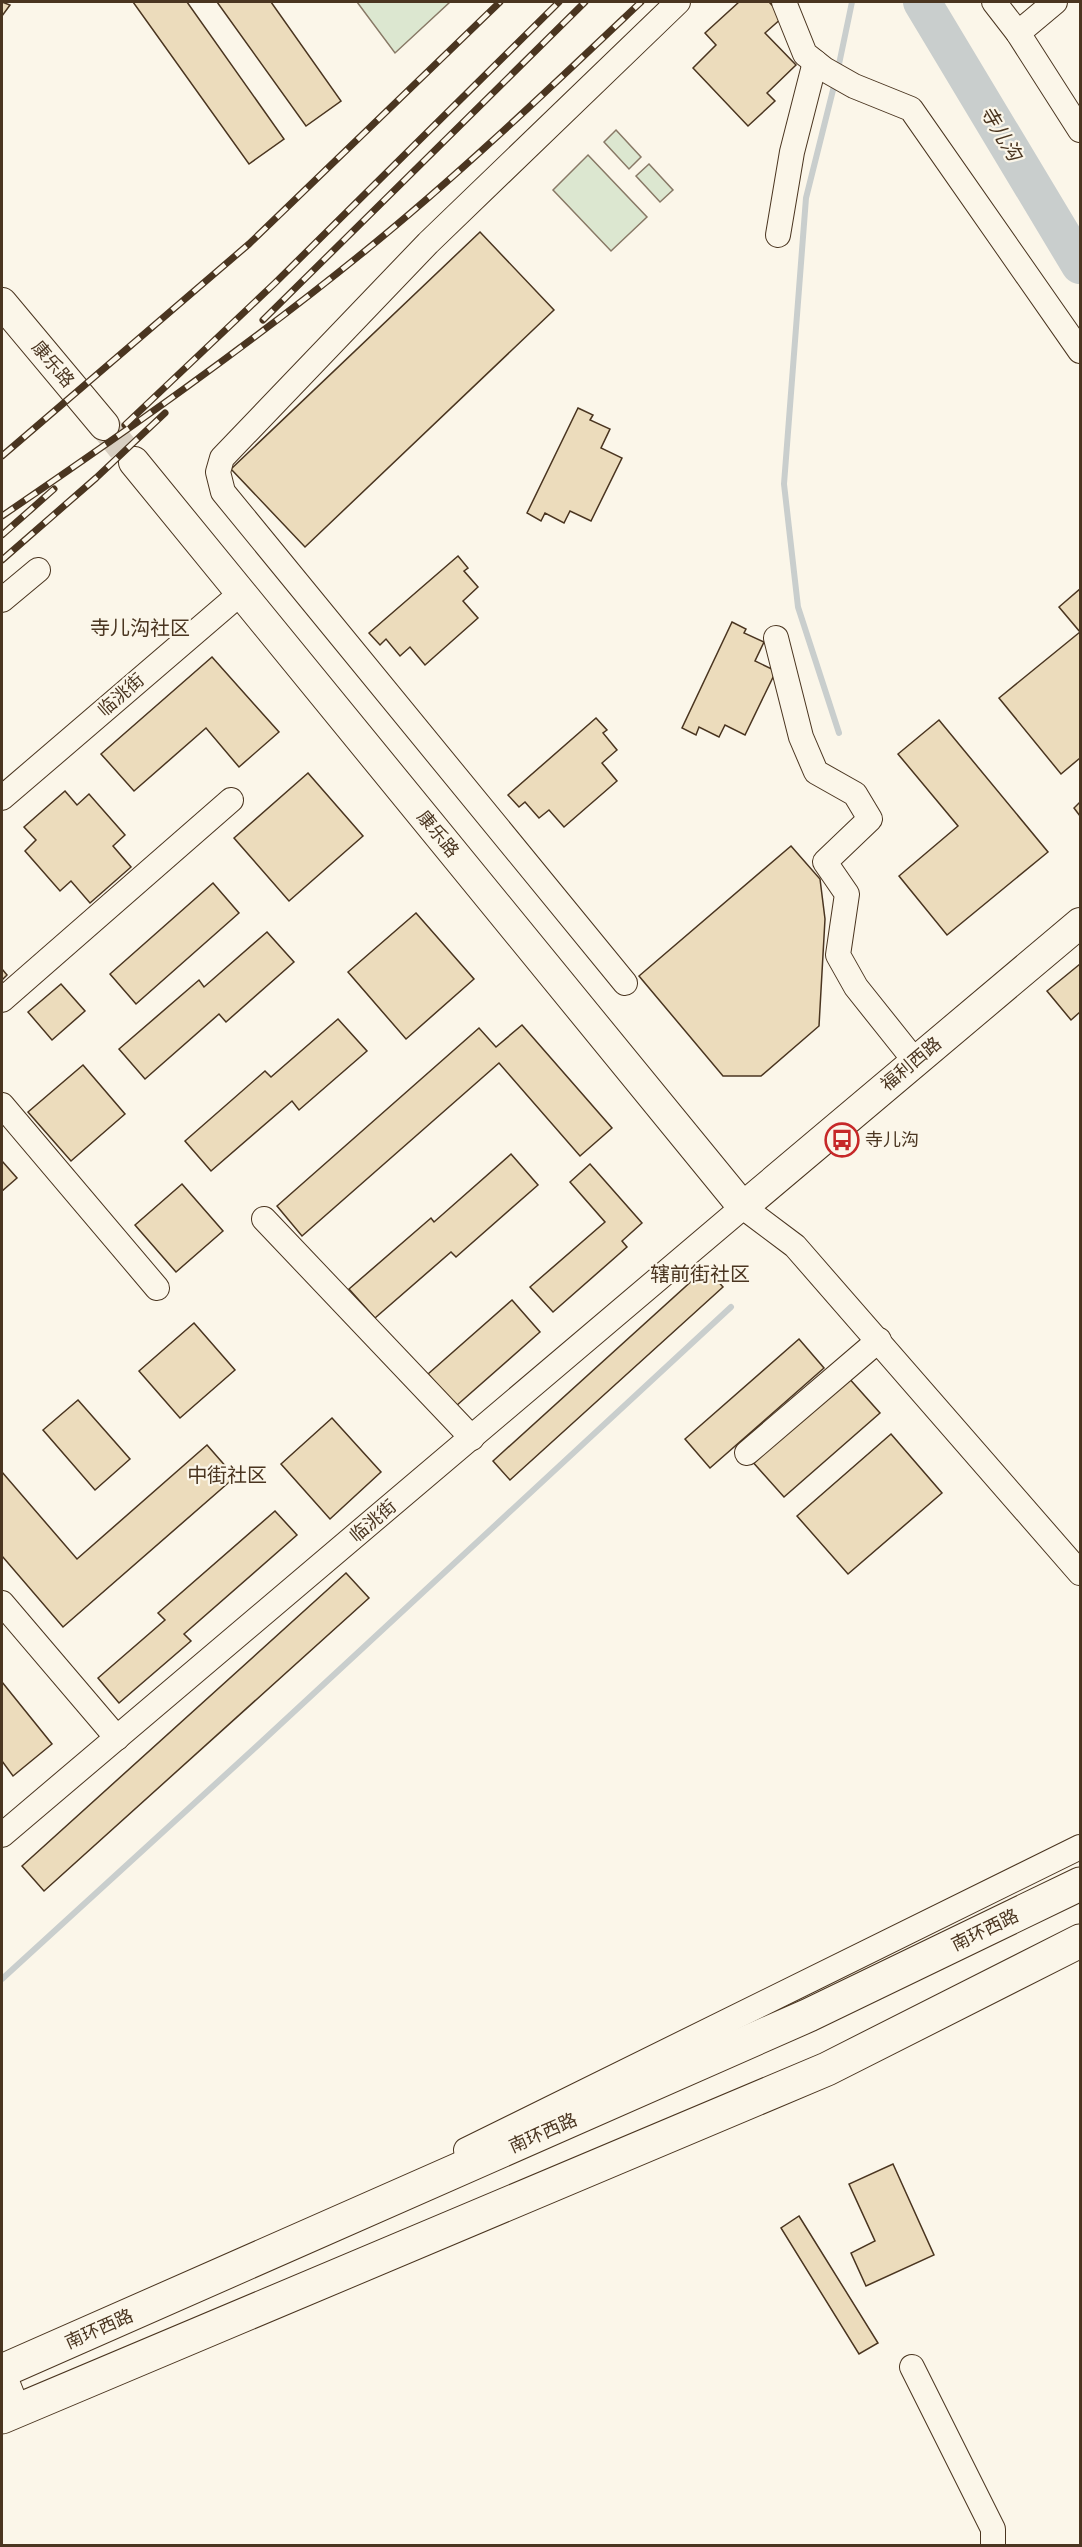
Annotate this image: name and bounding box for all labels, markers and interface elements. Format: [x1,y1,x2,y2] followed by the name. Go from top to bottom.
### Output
[974,100,1029,167] water label: 寺儿沟
[27,335,80,392] street label: 康乐路
[90,614,190,641] district label: 寺儿沟社区
[92,667,149,721] street label: 临洮街
[412,805,465,862] street label: 康乐路
[875,1031,946,1096] street label: 福利西路
[824,1122,860,1158] bus stop icon: 寺儿沟
[865,1127,919,1151] place label: 寺儿沟
[650,1260,750,1287] district label: 辖前街社区
[187,1461,267,1488] district label: 中街社区
[344,1494,401,1547] street label: 临洮街
[947,1903,1022,1956] street label: 南环西路
[505,2106,580,2158] street label: 南环西路
[61,2302,136,2354] street label: 南环西路

